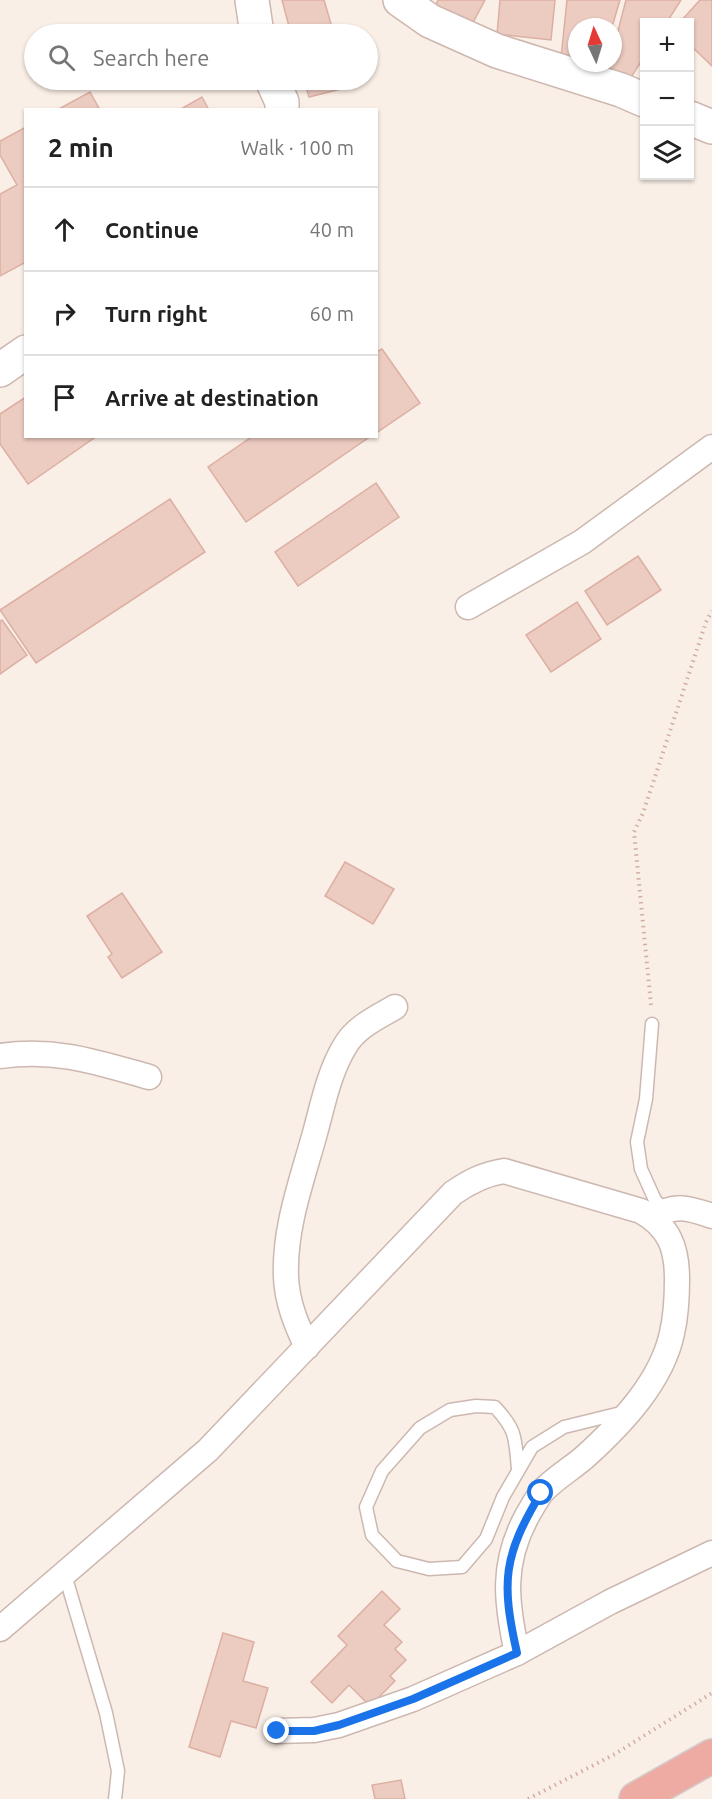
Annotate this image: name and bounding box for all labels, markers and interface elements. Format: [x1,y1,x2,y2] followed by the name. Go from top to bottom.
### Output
[568,18,622,72] north arrow
[640,18,694,180] map controls
[640,18,694,72] button: +
[24,24,378,90] search box
[45,41,78,74] icon: search
[93,45,209,70] text: Search here
[640,72,694,126] button: −
[640,126,694,180] button: layers
[48,133,114,162] text: 2 min
[241,136,354,159] text: Walk · 100 m
[48,213,81,246] icon: ahead
[105,217,199,242] text: Continue
[310,218,354,241] text: 40 m
[48,297,81,330] icon: right
[105,301,207,326] text: Turn right
[310,302,354,325] text: 60 m
[48,381,81,414] icon: arrive
[105,385,319,410] text: Arrive at destination
[527,1479,553,1505] route start
[263,1717,289,1743] route end

